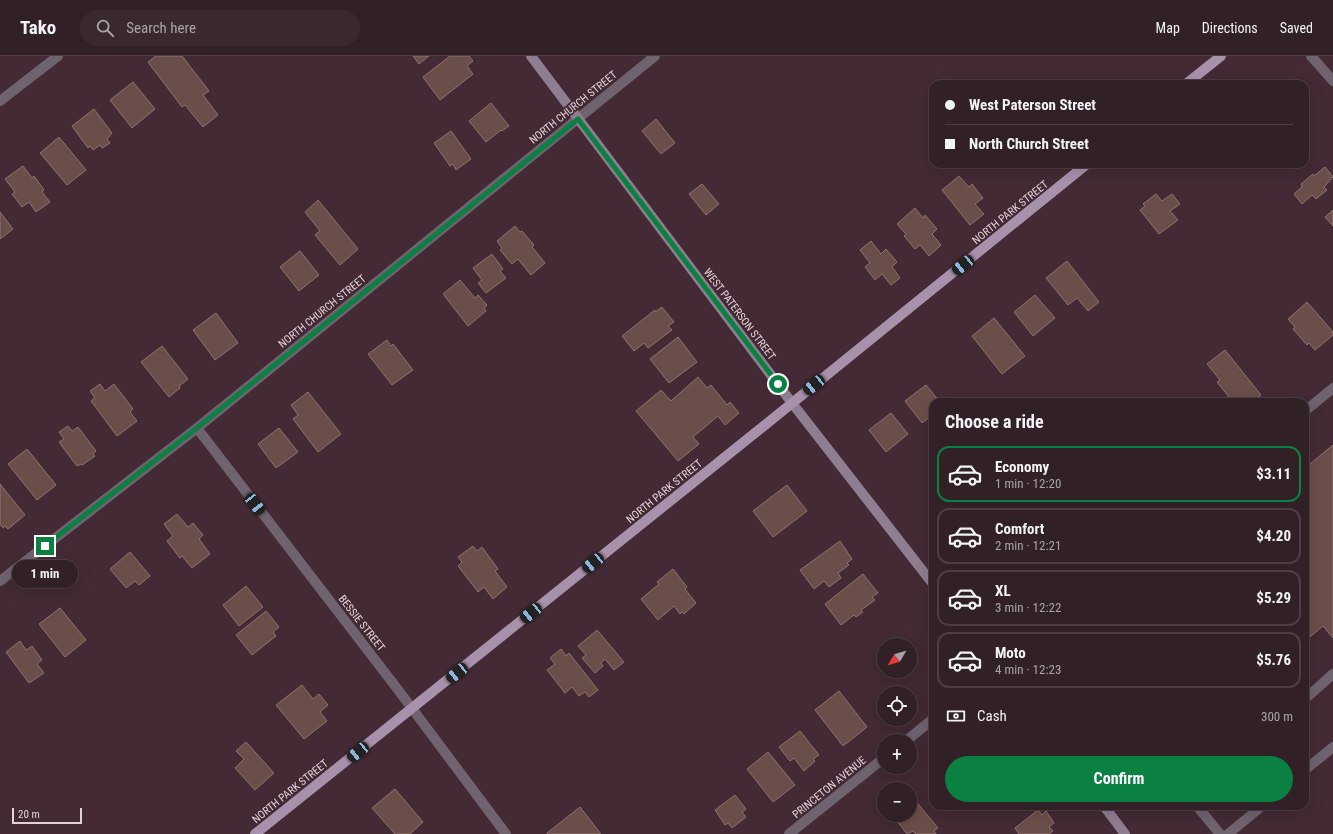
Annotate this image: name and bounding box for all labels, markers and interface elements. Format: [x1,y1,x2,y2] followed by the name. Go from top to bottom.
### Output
[80,10,360,46] search box
[20,16,56,39] text: Tako
[94,17,116,39] icon: search
[126,19,196,37] text: Search here
[1156,20,1180,36] text: Map
[1202,20,1258,36] text: Directions
[1280,20,1313,36] text: Saved
[527,68,620,147] street label: NORTH CHURCH STREET
[969,96,1096,114] text: West Paterson Street
[969,135,1089,153] text: North Church Street
[970,178,1051,247] street label: NORTH PARK STREET
[950,253,976,277] car
[701,266,778,363] street label: WEST PATERSON STREET
[276,272,369,351] street label: NORTH CHURCH STREET
[801,373,827,397] car
[769,375,787,393] route start
[945,411,1044,432] text: Choose a ride
[947,456,983,492] icon: car
[624,457,705,526] street label: NORTH PARK STREET
[995,458,1049,476] text: Economy
[1256,465,1291,483] text: $3.11
[995,476,1061,491] text: 1 min · 12:20
[243,491,267,517] car
[947,518,983,554] icon: car
[995,520,1044,538] text: Comfort
[1256,527,1291,545] text: $4.20
[36,537,54,555] route end
[995,538,1061,553] text: 2 min · 12:21
[580,551,606,575] car
[12,560,78,588] callout: 1 min
[31,566,59,581] text: 1 min
[947,580,983,616] icon: car
[995,582,1011,600] text: XL
[1256,589,1291,607] text: $5.29
[336,593,388,654] street label: BESSIE STREET
[995,600,1061,615] text: 3 min · 12:22
[518,601,544,625] car
[877,638,917,678] north arrow
[877,638,917,822] map controls
[947,642,983,678] icon: car
[995,644,1026,662] text: Moto
[1256,651,1291,669] text: $5.76
[444,661,470,685] car
[995,662,1061,677] text: 4 min · 12:23
[877,686,917,726] button: locate
[945,705,967,727] icon: cash
[977,707,1007,725] text: Cash
[1261,709,1293,724] text: 300 m
[877,734,917,774] button: +
[345,740,371,764] car
[790,753,869,821] street label: PRINCETON AVENUE
[945,756,1293,802] button: Confirm
[250,757,331,826] street label: NORTH PARK STREET
[877,782,917,822] button: −
[12,806,82,825] scale bar
[18,808,40,821] text: 20 m

